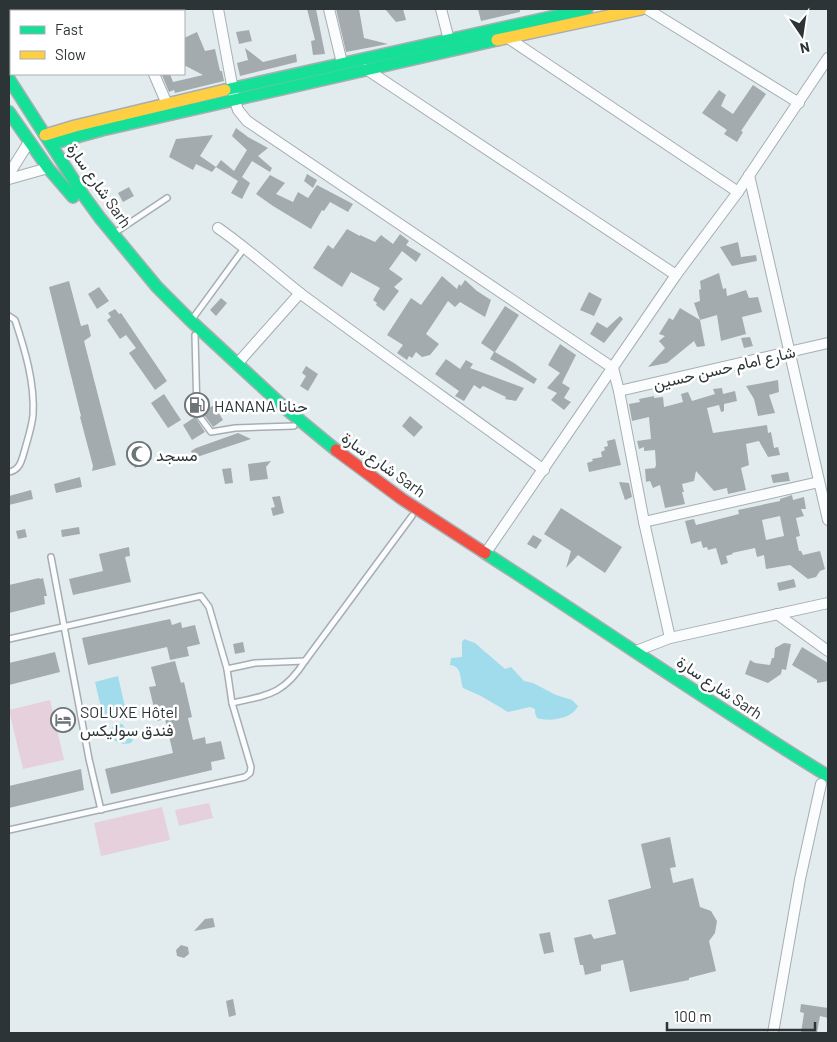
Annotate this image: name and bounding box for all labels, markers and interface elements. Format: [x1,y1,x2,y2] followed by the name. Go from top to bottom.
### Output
[10,10,185,75] legend
[777,10,827,60] north arrow
[55,20,83,38] text: Fast
[799,39,811,57] text: N
[55,45,86,63] text: Slow
[61,139,136,233] street label: شارع سارة Sarh
[651,341,798,396] street label: شارع امام حسن حسين
[184,392,210,418] fuel station icon: HANANA حنانا
[214,396,308,415] place label: HANANA حنانا
[337,427,430,503] street label: شارع سارة Sarh
[126,441,152,467] mosque icon: مسجد
[156,445,197,465] place label: مسجد
[672,651,766,725] street label: شارع سارة Sarh
[80,702,178,741] place label: SOLUXE Hôtel فندق سوليكس
[50,707,76,733] hotel icon: SOLUXE Hôtel فندق سوليكس
[667,1000,814,1032] scale bar
[674,1007,712,1025] text: 100 m

